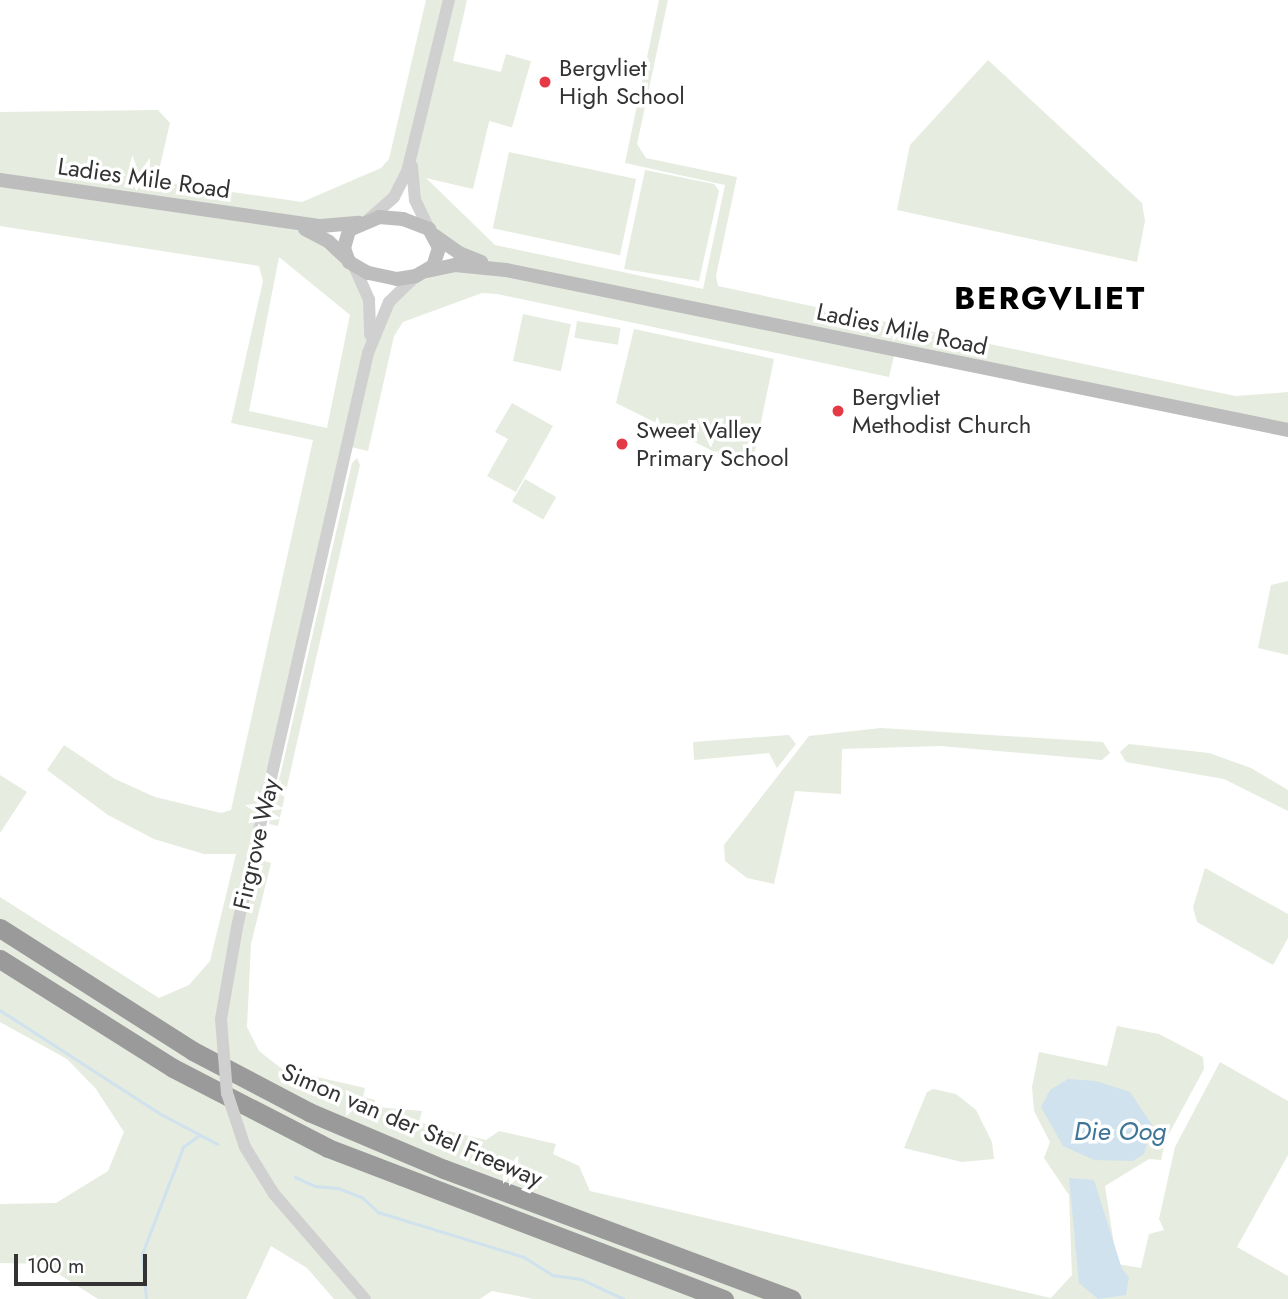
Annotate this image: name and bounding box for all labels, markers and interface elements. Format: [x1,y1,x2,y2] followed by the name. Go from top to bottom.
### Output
[559,54,685,110] place label: Bergvliet High School
[537,74,553,90] marker: Bergvliet High School
[56,152,232,204] street label: Ladies Mile Road
[955,279,1145,317] district label: BERGVLIET
[814,297,990,361] street label: Ladies Mile Road
[852,383,1031,439] place label: Bergvliet Methodist Church
[830,403,846,419] marker: Bergvliet Methodist Church
[636,416,789,472] place label: Sweet Valley Primary School
[614,436,630,452] marker: Sweet Valley Primary School
[227,776,285,912] street label: Firgrove Way
[277,1057,547,1193] street label: Simon van der Stel Freeway
[1074,1116,1166,1148] water label: Die Oog
[18,1240,150,1284] scale bar
[27,1251,84,1281] text: 100 m

